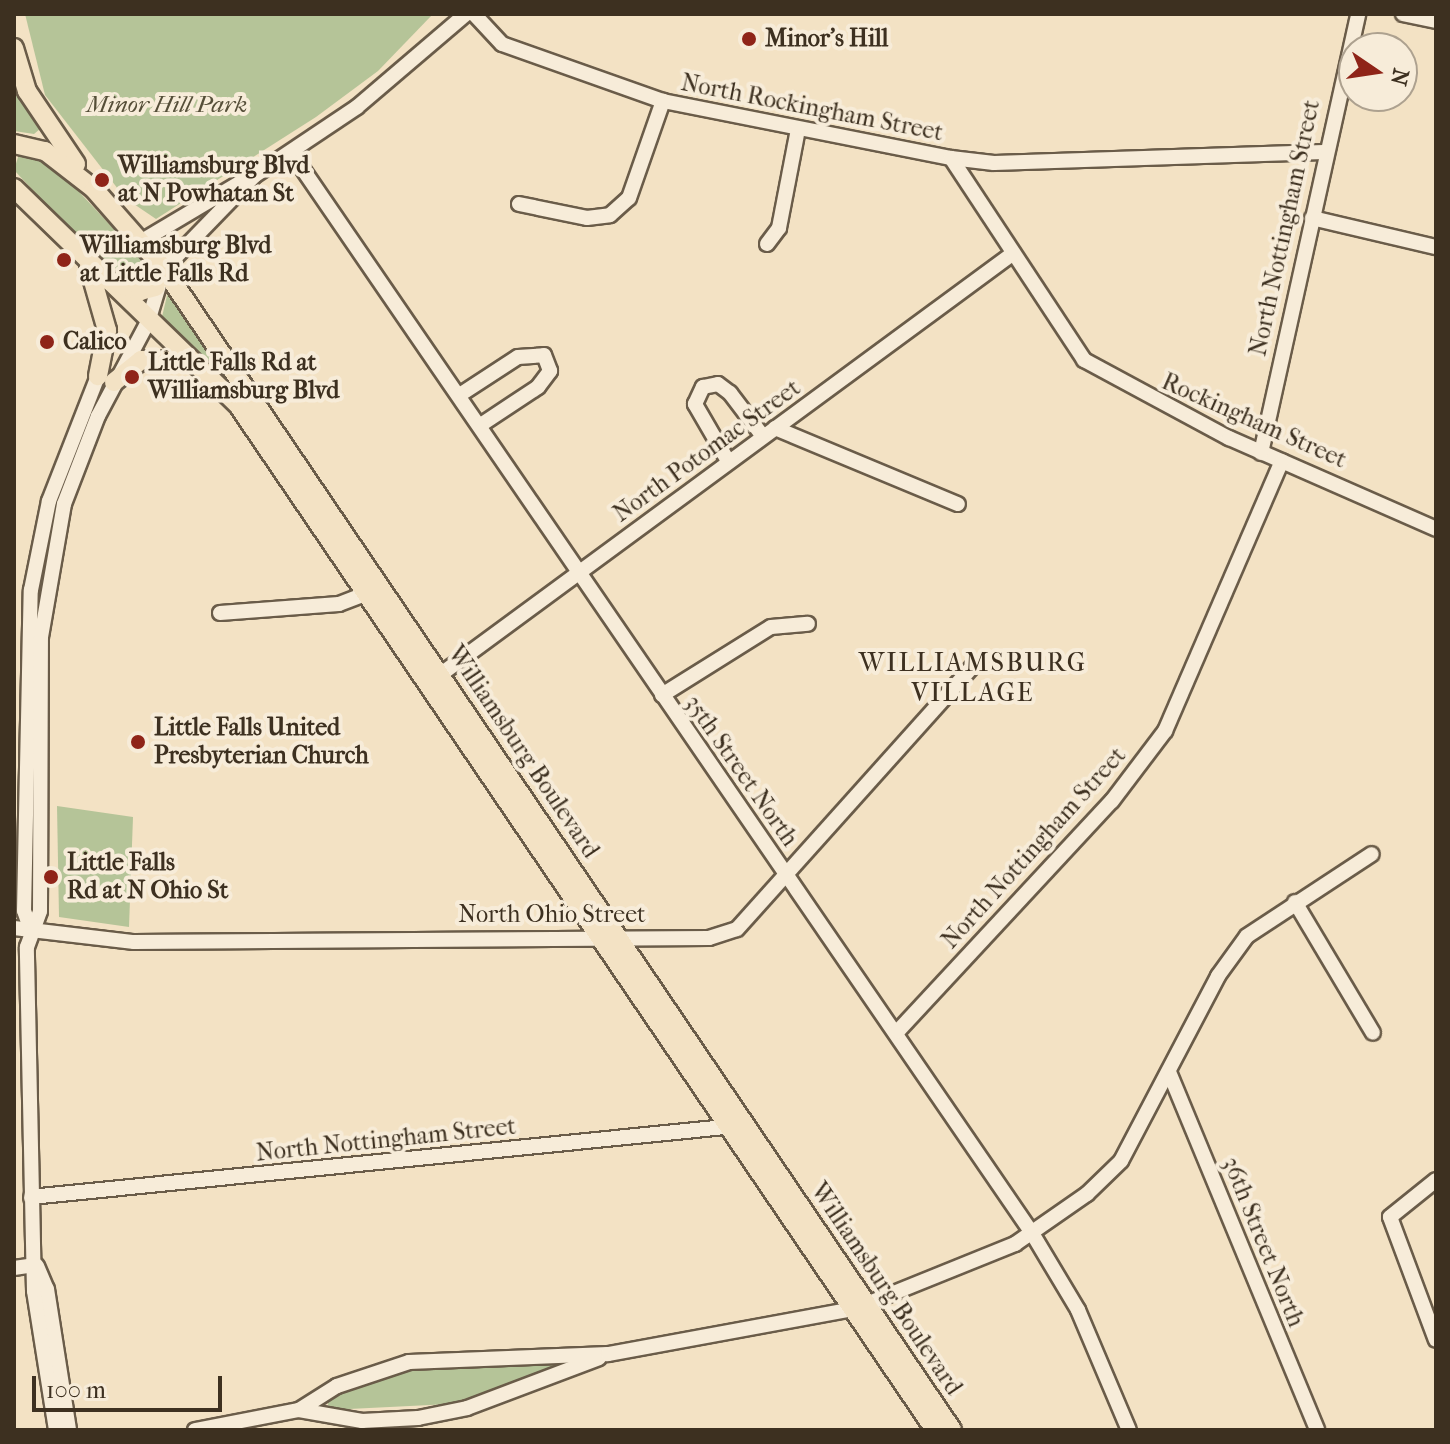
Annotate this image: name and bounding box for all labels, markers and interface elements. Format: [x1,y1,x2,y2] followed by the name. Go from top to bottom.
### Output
[765,25,888,53] place label: Minor's Hill
[740,30,758,48] marker: Minor's Hill
[1338,32,1418,112] north arrow
[1385,66,1414,88] text: N
[679,68,945,148] street label: North Rockingham Street
[87,91,247,119] park label: Minor Hill Park
[1244,97,1326,359] street label: North Nottingham Street
[118,152,309,208] place label: Williamsburg Blvd at N Powhatan St
[93,171,111,189] marker: Williamsburg Blvd at N Powhatan St
[80,232,271,288] place label: Williamsburg Blvd at Little Falls Rd
[55,251,73,269] marker: Williamsburg Blvd at Little Falls Rd
[63,328,127,356] place label: Calico
[38,333,56,351] marker: Calico
[148,349,339,405] place label: Little Falls Rd at Williamsburg Blvd
[1157,367,1351,475] street label: Rockingham Street
[123,368,141,386] marker: Little Falls Rd at Williamsburg Blvd
[608,374,806,528] street label: North Potomac Street
[441,640,605,864] street label: Williamsburg Boulevard
[859,647,1087,708] district label: WILLIAMSBURG VILLAGE
[678,690,804,852] street label: 35th Street North
[154,714,369,770] place label: Little Falls United Presbyterian Church
[129,733,147,751] marker: Little Falls United Presbyterian Church
[936,741,1132,955] street label: North Nottingham Street
[67,849,228,905] place label: Little Falls Rd at N Ohio St
[42,868,60,886] marker: Little Falls Rd at N Ohio St
[458,901,646,929] street label: North Ohio Street
[255,1112,517,1168] street label: North Nottingham Street
[1216,1153,1310,1331] street label: 36th Street North
[804,1177,968,1401] street label: Williamsburg Boulevard
[36,1360,226,1410] scale bar
[46,1376,106,1404] text: 100 m

